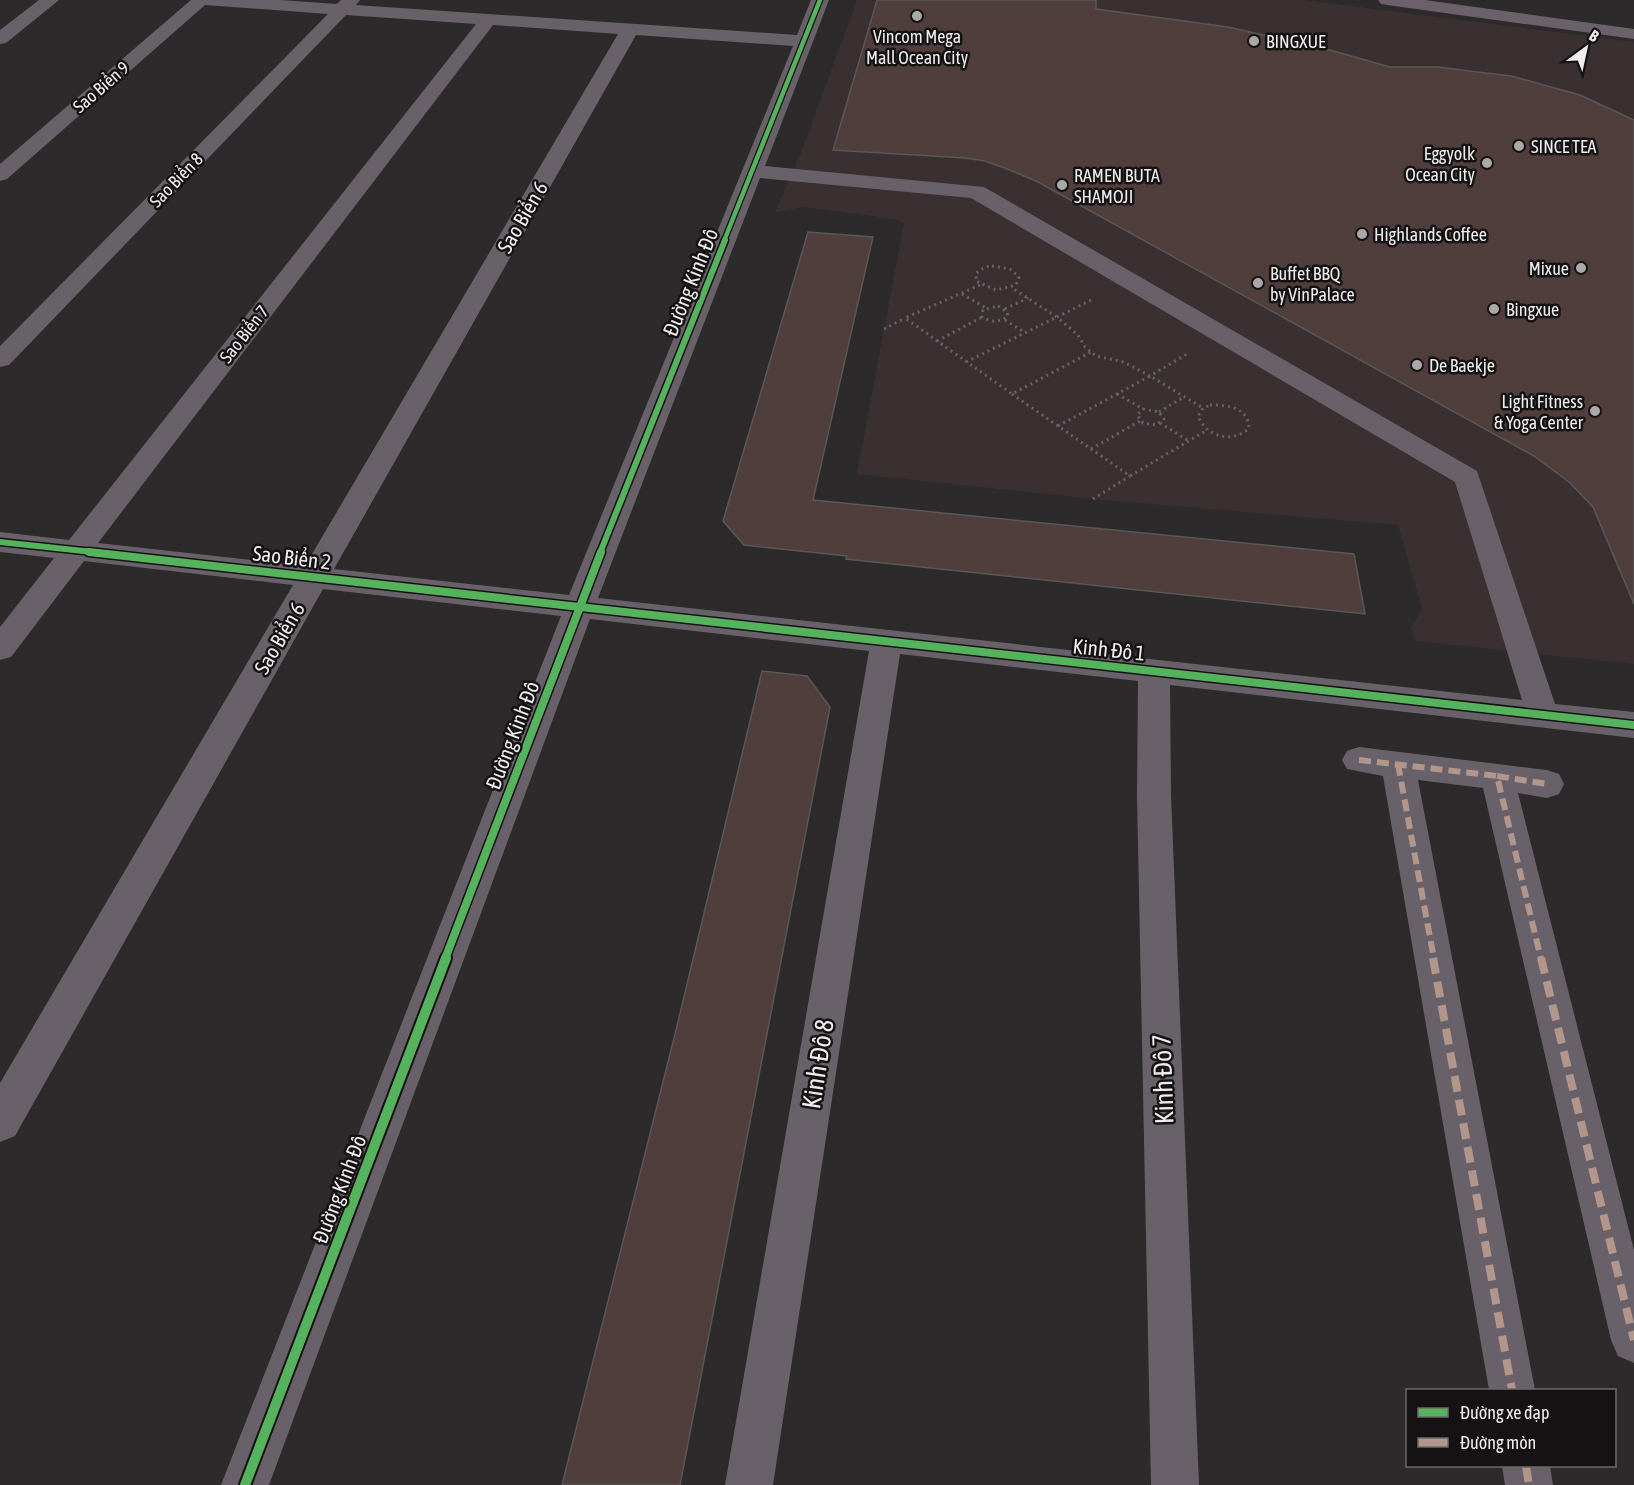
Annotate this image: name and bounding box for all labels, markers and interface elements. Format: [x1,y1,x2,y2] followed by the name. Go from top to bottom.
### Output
[910,9,924,23] marker: Vincom Mega Mall Ocean City
[1556,18,1616,78] north arrow
[866,26,968,68] place label: Vincom Mega Mall Ocean City
[1586,26,1603,45] text: B
[1266,31,1326,52] place label: BINGXUE
[1247,34,1261,48] marker: BINGXUE
[68,56,133,117] street label: Sao Biển 9
[1531,136,1597,157] place label: SINCE TEA
[1512,139,1526,153] marker: SINCE TEA
[1405,143,1475,185] place label: Eggyolk Ocean City
[144,148,207,212] street label: Sao Biển 8
[1480,156,1494,170] marker: Eggyolk Ocean City
[1074,165,1160,207] place label: RAMEN BUTA SHAMOJI
[492,177,552,257] street label: Sao Biển 6
[1055,178,1069,192] marker: RAMEN BUTA SHAMOJI
[1374,224,1487,245] place label: Highlands Coffee
[658,225,722,339] street label: Đường Kinh Đô
[1355,227,1369,241] marker: Highlands Coffee
[1529,258,1569,279] place label: Mixue
[1574,261,1588,275] marker: Mixue
[1270,263,1355,305] place label: Buffet BBQ by VinPalace
[1251,276,1265,290] marker: Buffet BBQ by VinPalace
[1506,299,1559,320] place label: Bingxue
[214,300,273,367] street label: Sao Biển 7
[1487,302,1501,316] marker: Bingxue
[1429,355,1495,376] place label: De Baekje
[1410,358,1424,372] marker: De Baekje
[1494,391,1584,433] place label: Light Fitness & Yoga Center
[1588,404,1602,418] marker: Light Fitness & Yoga Center
[252,540,332,574] street label: Sao Biển 2
[249,598,309,678] street label: Sao Biển 6
[1072,633,1146,665] street label: Kinh Đô 1
[480,678,544,792] street label: Đường Kinh Đô
[796,1017,840,1111] street label: Kinh Đô 8
[1146,1033,1180,1125] street label: Kinh Đô 7
[307,1132,371,1246] street label: Đường Kinh Đô
[1406,1389,1616,1467] legend
[1460,1402,1549,1423] text: Đường xe đạp
[1460,1432,1536,1453] text: Đường mòn

